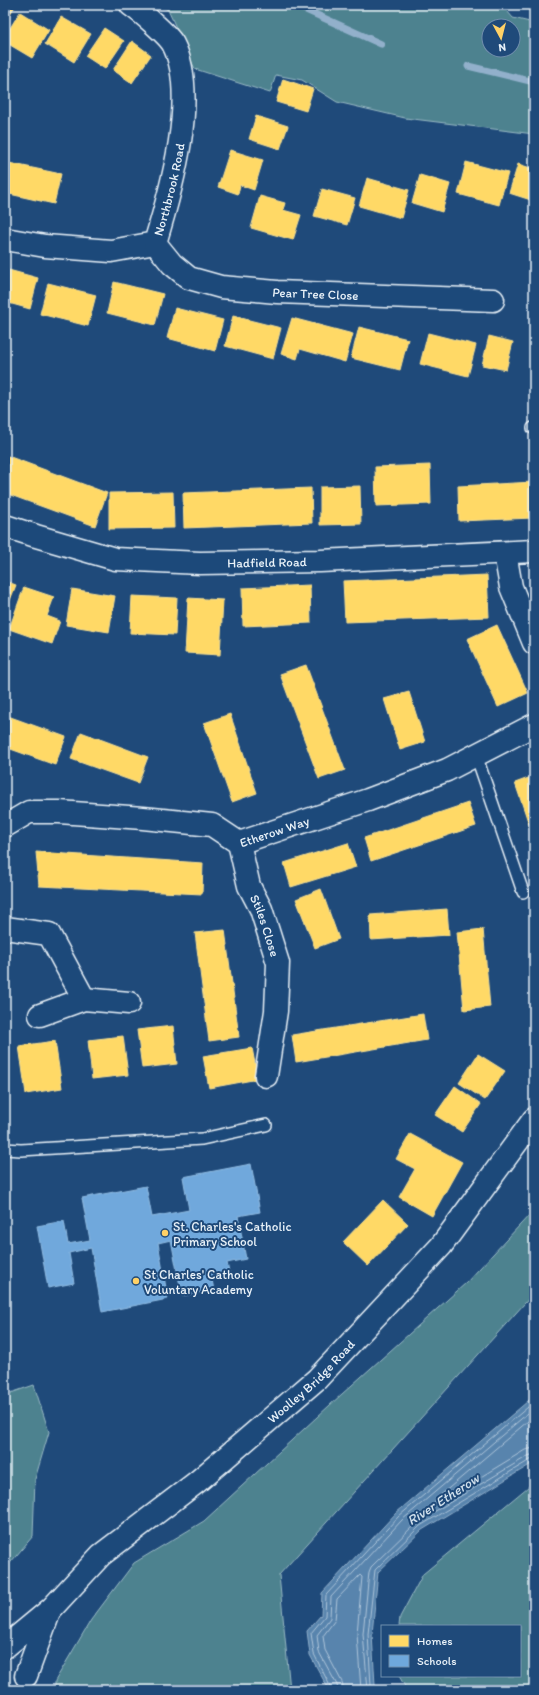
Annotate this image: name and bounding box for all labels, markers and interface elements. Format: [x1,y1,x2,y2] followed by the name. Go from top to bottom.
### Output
[481,18,521,58] north arrow
[498,41,507,54] text: N
[151,142,188,238] street label: Northbrook Road
[272,285,359,303] street label: Pear Tree Close
[227,554,307,571] street label: Hadfield Road
[238,813,311,850] street label: Etherow Way
[247,892,282,958] street label: Stiles Close
[173,1219,292,1249] place label: St. Charles's Catholic Primary School
[160,1228,170,1238] marker: St. Charles's Catholic Primary School
[144,1267,254,1297] place label: St Charles' Catholic Voluntary Academy
[131,1276,141,1286] marker: St Charles' Catholic Voluntary Academy
[264,1337,358,1426] street label: Woolley Bridge Road
[404,1469,484,1529] water label: River Etherow
[381,1625,521,1677] legend
[417,1634,453,1648] text: Homes
[417,1654,456,1668] text: Schools

